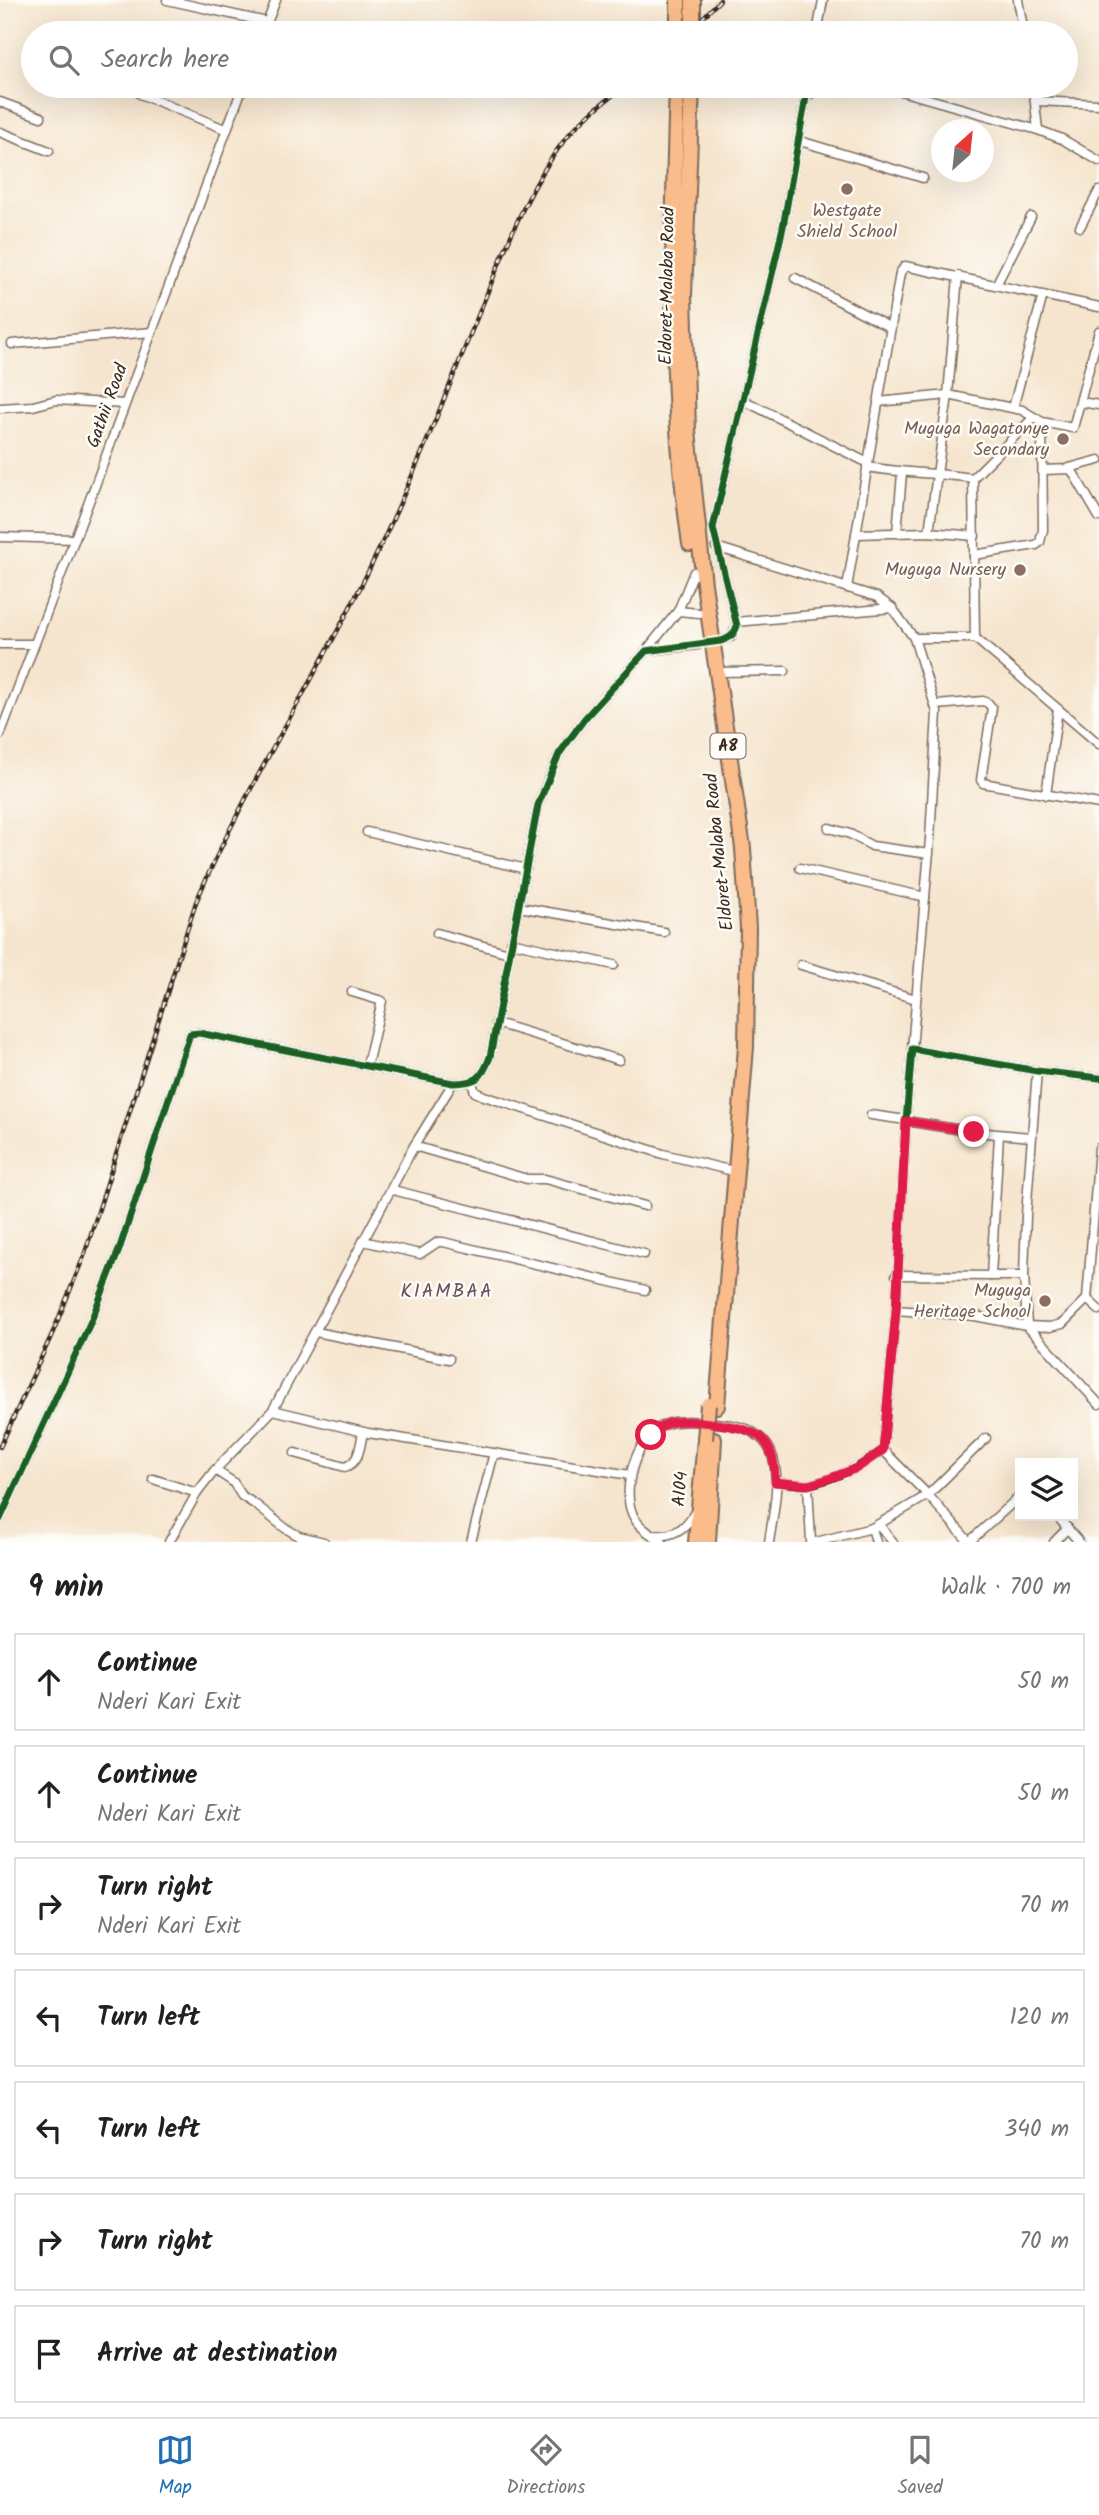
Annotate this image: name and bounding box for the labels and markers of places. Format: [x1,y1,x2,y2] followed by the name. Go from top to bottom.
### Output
[839,181,855,197] marker: Westgate Shield School
[797,197,898,247] place label: Westgate Shield School
[904,415,1050,465] place label: Muguga Wagatonye Secondary
[1055,431,1071,447] marker: Muguga Wagatonye Secondary
[885,556,1007,585] place label: Muguga Nursery
[1012,562,1028,578] marker: Muguga Nursery
[913,1277,1032,1327] place label: Muguga Heritage School
[1037,1293,1053,1309] marker: Muguga Heritage School

